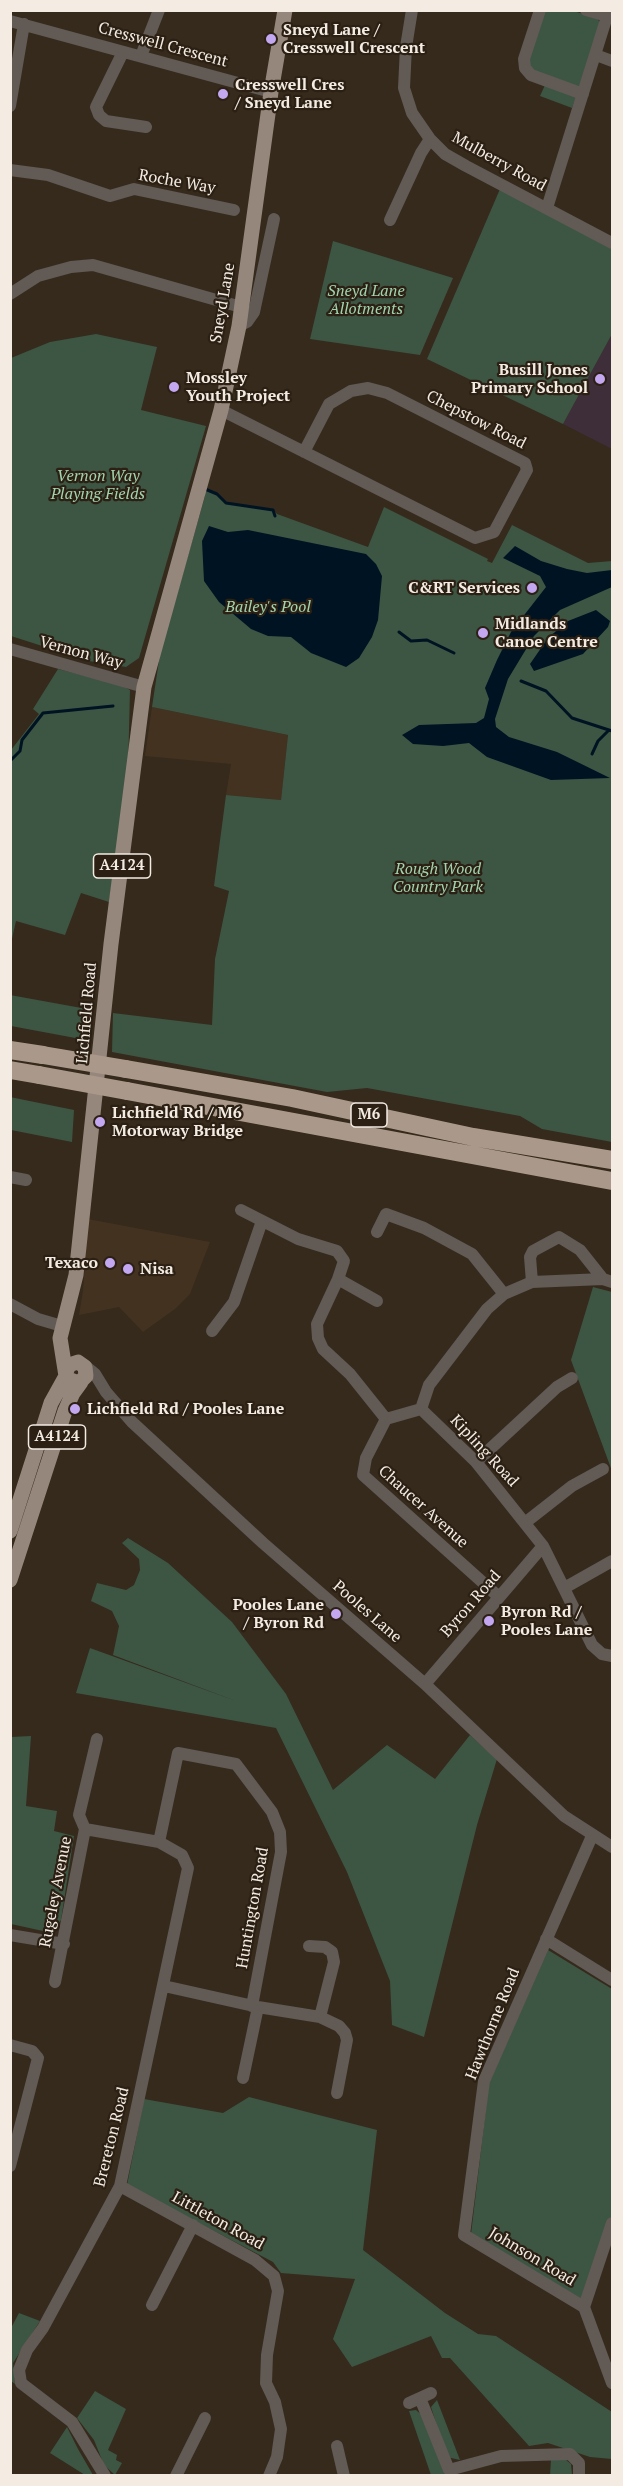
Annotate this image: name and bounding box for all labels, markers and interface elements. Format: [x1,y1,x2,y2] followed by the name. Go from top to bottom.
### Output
[96,18,230,72] street label: Cresswell Crescent
[283,20,425,58] place label: Sneyd Lane / Cresswell Crescent
[264,32,278,46] marker: Sneyd Lane / Cresswell Crescent
[235,75,344,113] place label: Cresswell Cres / Sneyd Lane
[216,87,230,101] marker: Cresswell Cres / Sneyd Lane
[448,128,550,196] street label: Mulberry Road
[137,166,217,198] street label: Roche Way
[207,261,239,345] street label: Sneyd Lane
[327,281,405,319] park label: Sneyd Lane Allotments
[471,360,588,398] place label: Busill Jones Primary School
[186,368,290,406] place label: Mossley Youth Project
[593,372,607,386] marker: Busill Jones Primary School
[167,380,181,394] marker: Mossley Youth Project
[423,387,529,453] street label: Chepstow Road
[51,466,145,504] park label: Vernon Way Playing Fields
[408,578,520,598] place label: C&RT Services
[525,581,539,595] marker: C&RT Services
[225,597,311,617] park label: Bailey's Pool
[495,614,598,652] place label: Midlands Canoe Centre
[476,626,490,640] marker: Midlands Canoe Centre
[37,633,125,673] street label: Vernon Way
[94,854,150,878] road number: A4124
[393,859,483,897] park label: Rough Wood Country Park
[73,962,101,1064] street label: Lichfield Road
[112,1103,243,1141] place label: Lichfield Rd / M6 Motorway Bridge
[351,1103,387,1127] road number: M6
[93,1115,107,1129] marker: Lichfield Rd / M6 Motorway Bridge
[45,1253,98,1273] place label: Texaco
[103,1256,117,1270] marker: Texaco
[140,1259,174,1279] place label: Nisa
[121,1262,135,1276] marker: Nisa
[87,1399,284,1419] place label: Lichfield Rd / Pooles Lane
[68,1402,82,1416] marker: Lichfield Rd / Pooles Lane
[446,1411,522,1491] street label: Kipling Road
[28,1425,86,1449] road number: A4124
[374,1462,472,1552] street label: Chaucer Avenue
[437,1567,505,1641] street label: Byron Road
[329,1577,405,1647] street label: Pooles Lane
[233,1595,324,1633] place label: Pooles Lane / Byron Rd
[501,1602,592,1640] place label: Byron Rd / Pooles Lane
[329,1607,343,1621] marker: Pooles Lane / Byron Rd
[482,1614,496,1628] marker: Byron Rd / Pooles Lane
[36,1835,76,1949] street label: Rugeley Avenue
[233,1846,273,1970] street label: Huntington Road
[462,1965,524,2083] street label: Hawthorne Road
[90,2085,134,2189] street label: Brereton Road
[169,2188,267,2254] street label: Littleton Road
[485,2224,579,2290] street label: Johnson Road

